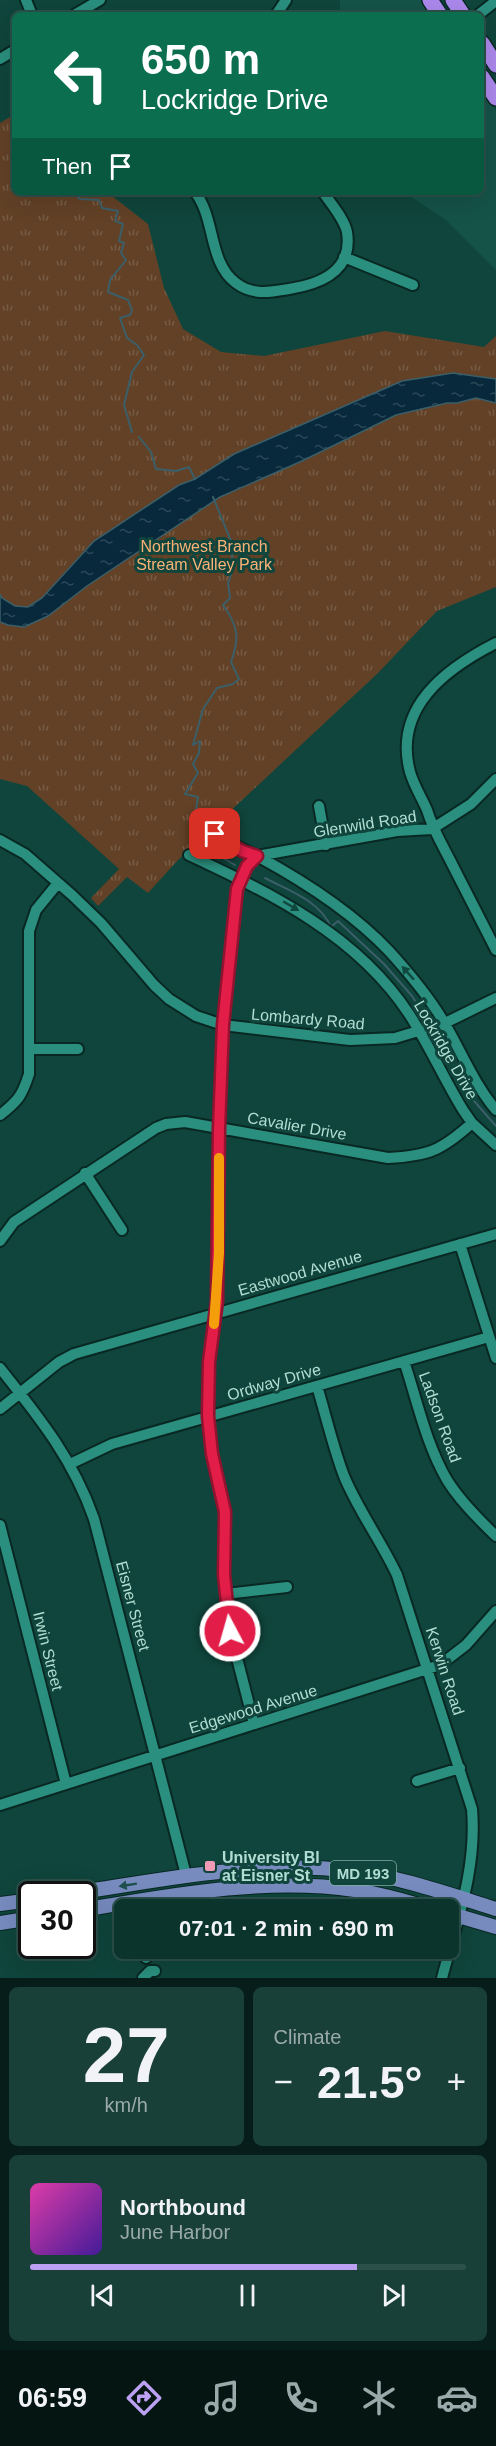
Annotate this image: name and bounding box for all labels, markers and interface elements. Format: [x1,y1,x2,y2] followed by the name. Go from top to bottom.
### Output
[42,36,120,114] icon: left
[141,36,260,83] text: 650 m
[141,85,329,115] text: Lockridge Drive
[104,150,137,183] icon: arrive
[42,154,92,179] text: Then
[136,538,273,573] park label: Northwest Branch Stream Valley Park
[312,807,418,841] street label: Glenwild Road
[189,808,240,859] pin
[198,817,231,850] icon: arrive
[283,901,300,911] one-way arrow
[402,966,415,981] one-way arrow
[411,998,481,1102] street label: Lockridge Drive
[251,1006,365,1032] street label: Lombardy Road
[246,1109,348,1143] street label: Cavalier Drive
[236,1247,364,1299] street label: Eastwood Avenue
[225,1360,323,1404] street label: Ordway Drive
[416,1369,464,1465] street label: Ladson Road
[113,1559,153,1653] street label: Eisner Street
[198,1599,262,1663] position arrow
[30,1610,66,1693] street label: Irwin Street
[423,1625,467,1717] street label: Kerwin Road
[187,1681,319,1737] street label: Edgewood Avenue
[222,1849,320,1884] place label: University Bl at Eisner St
[203,1859,217,1873] marker: University Bl at Eisner St
[330,1861,396,1885] road number: MD 193
[18,1881,96,1959] speed limit sign: 30
[118,1881,137,1890] one-way arrow
[179,1916,394,1941] text: 07:01 · 2 min · 690 m
[83,2011,170,2099] text: 27
[274,2026,341,2048] text: Climate
[317,2057,423,2108] text: 21.5°
[274,2063,293,2100] text: −
[447,2063,466,2100] text: +
[105,2094,148,2116] text: km/h
[120,2195,246,2220] text: Northbound
[120,2221,230,2243] text: June Harbor
[86,2279,119,2312] icon: previous
[231,2279,264,2312] icon: pause
[377,2279,410,2312] icon: next
[123,2377,165,2419] icon: directions
[201,2377,243,2419] icon: music
[280,2377,322,2419] icon: phone
[358,2377,400,2419] icon: climate
[436,2377,478,2419] icon: car
[18,2383,87,2413] text: 06:59

